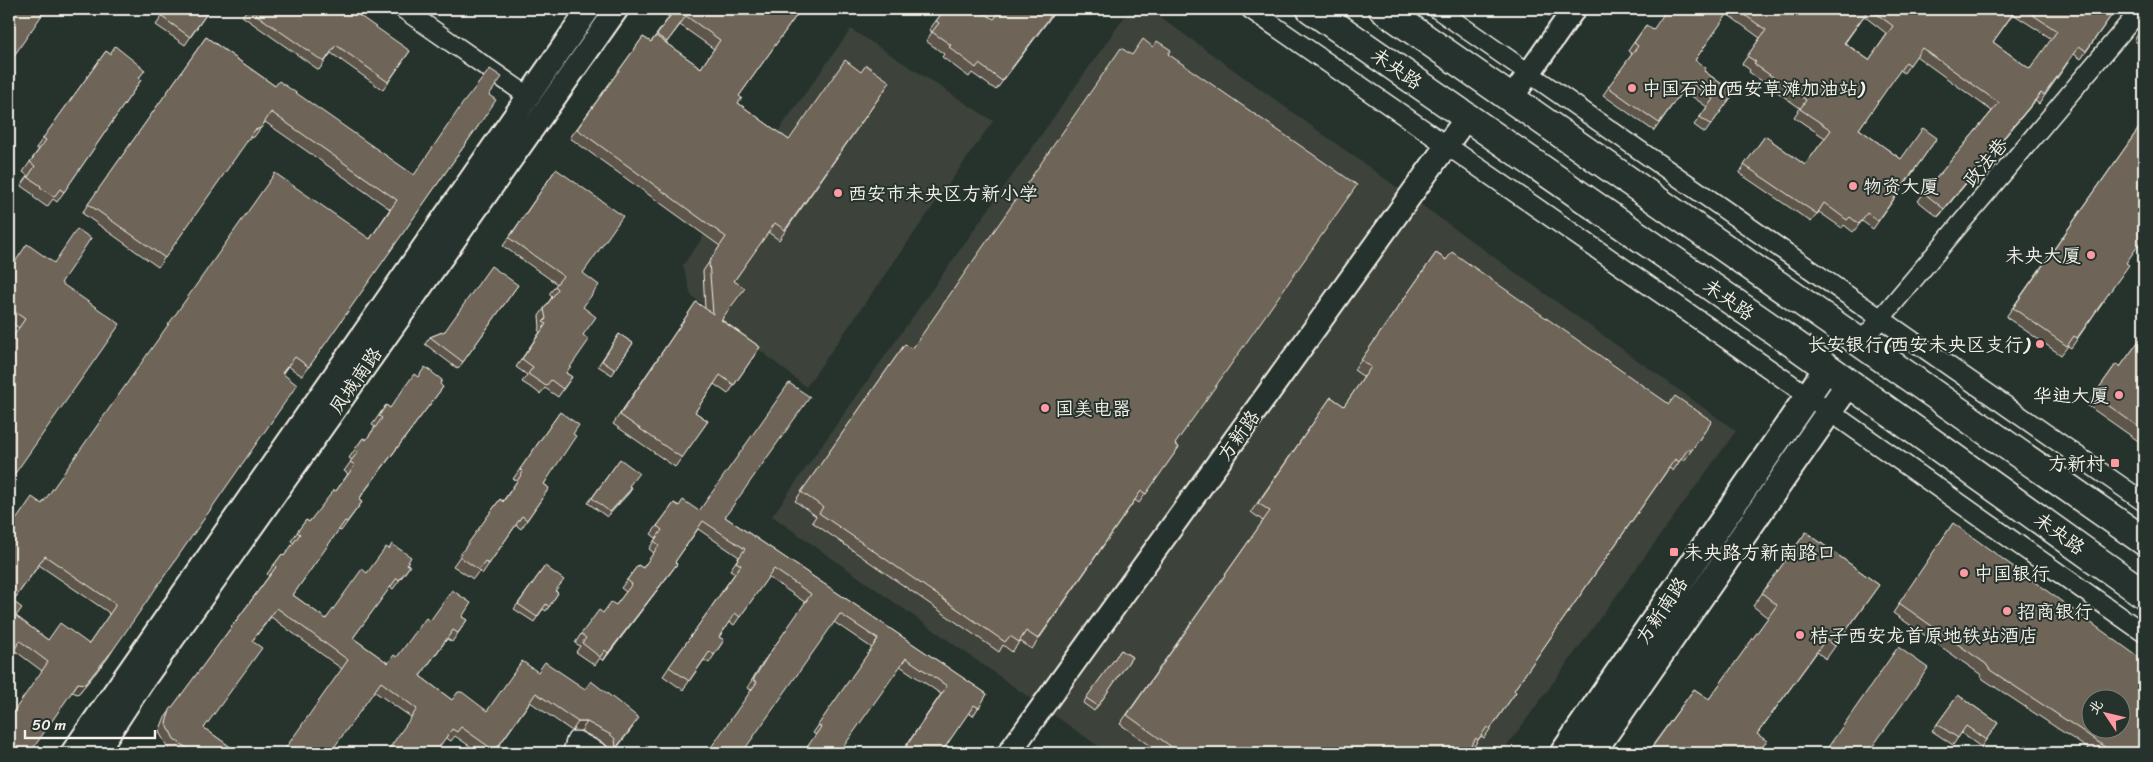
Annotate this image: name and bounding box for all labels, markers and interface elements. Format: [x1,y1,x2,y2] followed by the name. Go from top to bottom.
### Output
[1364,39,1430,98] street label: 未央路
[1642,72,1866,105] place label: 中国石油(西安草滩加油站)
[1626,82,1638,94] marker: 中国石油(西安草滩加油站)
[1954,130,2016,195] street label: 政法巷
[1863,170,1939,203] place label: 物资大厦
[848,177,1038,210] place label: 西安市未央区方新小学
[1847,180,1859,192] marker: 物资大厦
[832,187,844,199] marker: 西安市未央区方新小学
[2005,239,2081,272] place label: 未央大厦
[2085,249,2097,261] marker: 未央大厦
[1696,270,1762,329] street label: 未央路
[1808,328,2031,361] place label: 长安银行(西安未央区支行)
[2034,338,2046,350] marker: 长安银行(西安未央区支行)
[320,340,391,421] street label: 凤城南路
[2033,379,2109,412] place label: 华迪大厦
[2113,389,2125,401] marker: 华迪大厦
[1055,392,1131,425] place label: 国美电器
[1039,402,1051,414] marker: 国美电器
[1208,403,1269,468] street label: 方新路
[2048,447,2105,480] place label: 方新村
[2109,457,2121,469] marker: 方新村
[2027,503,2092,564] street label: 未央路
[1684,536,1836,569] place label: 未央路方新南路口
[1668,546,1680,558] marker: 未央路方新南路口
[1974,557,2050,590] place label: 中国银行
[1958,567,1970,579] marker: 中国银行
[1626,570,1696,651] street label: 方新南路
[2017,595,2093,628] place label: 招商银行
[2001,605,2013,617] marker: 招商银行
[1810,619,2038,652] place label: 桔子西安龙首原地铁站酒店
[1794,629,1806,641] marker: 桔子西安龙首原地铁站酒店
[2080,690,2130,740] north arrow
[2082,694,2110,720] text: 北
[25,707,155,739] scale bar
[32,712,67,738] text: 50 m

